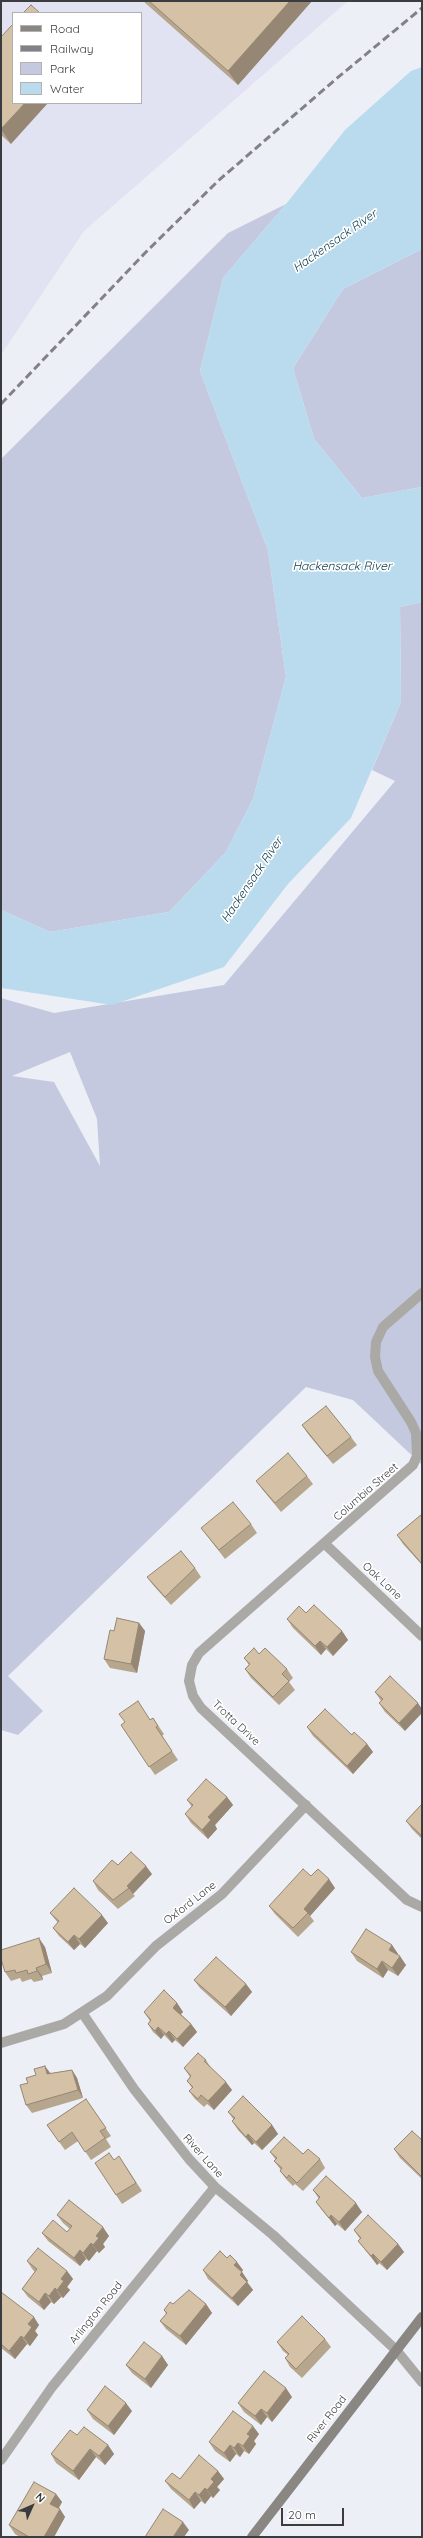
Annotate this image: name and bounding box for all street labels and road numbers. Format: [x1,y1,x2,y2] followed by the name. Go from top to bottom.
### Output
[331,1460,401,1524] street label: Columbia Street
[360,1559,404,1603] street label: Oak Lane
[209,1698,263,1748] street label: Trotta Drive
[161,1879,219,1927] street label: Oxford Lane
[180,2132,226,2180] street label: River Lane
[67,2279,125,2347] street label: Arlington Road
[304,2393,350,2445] street label: River Road

